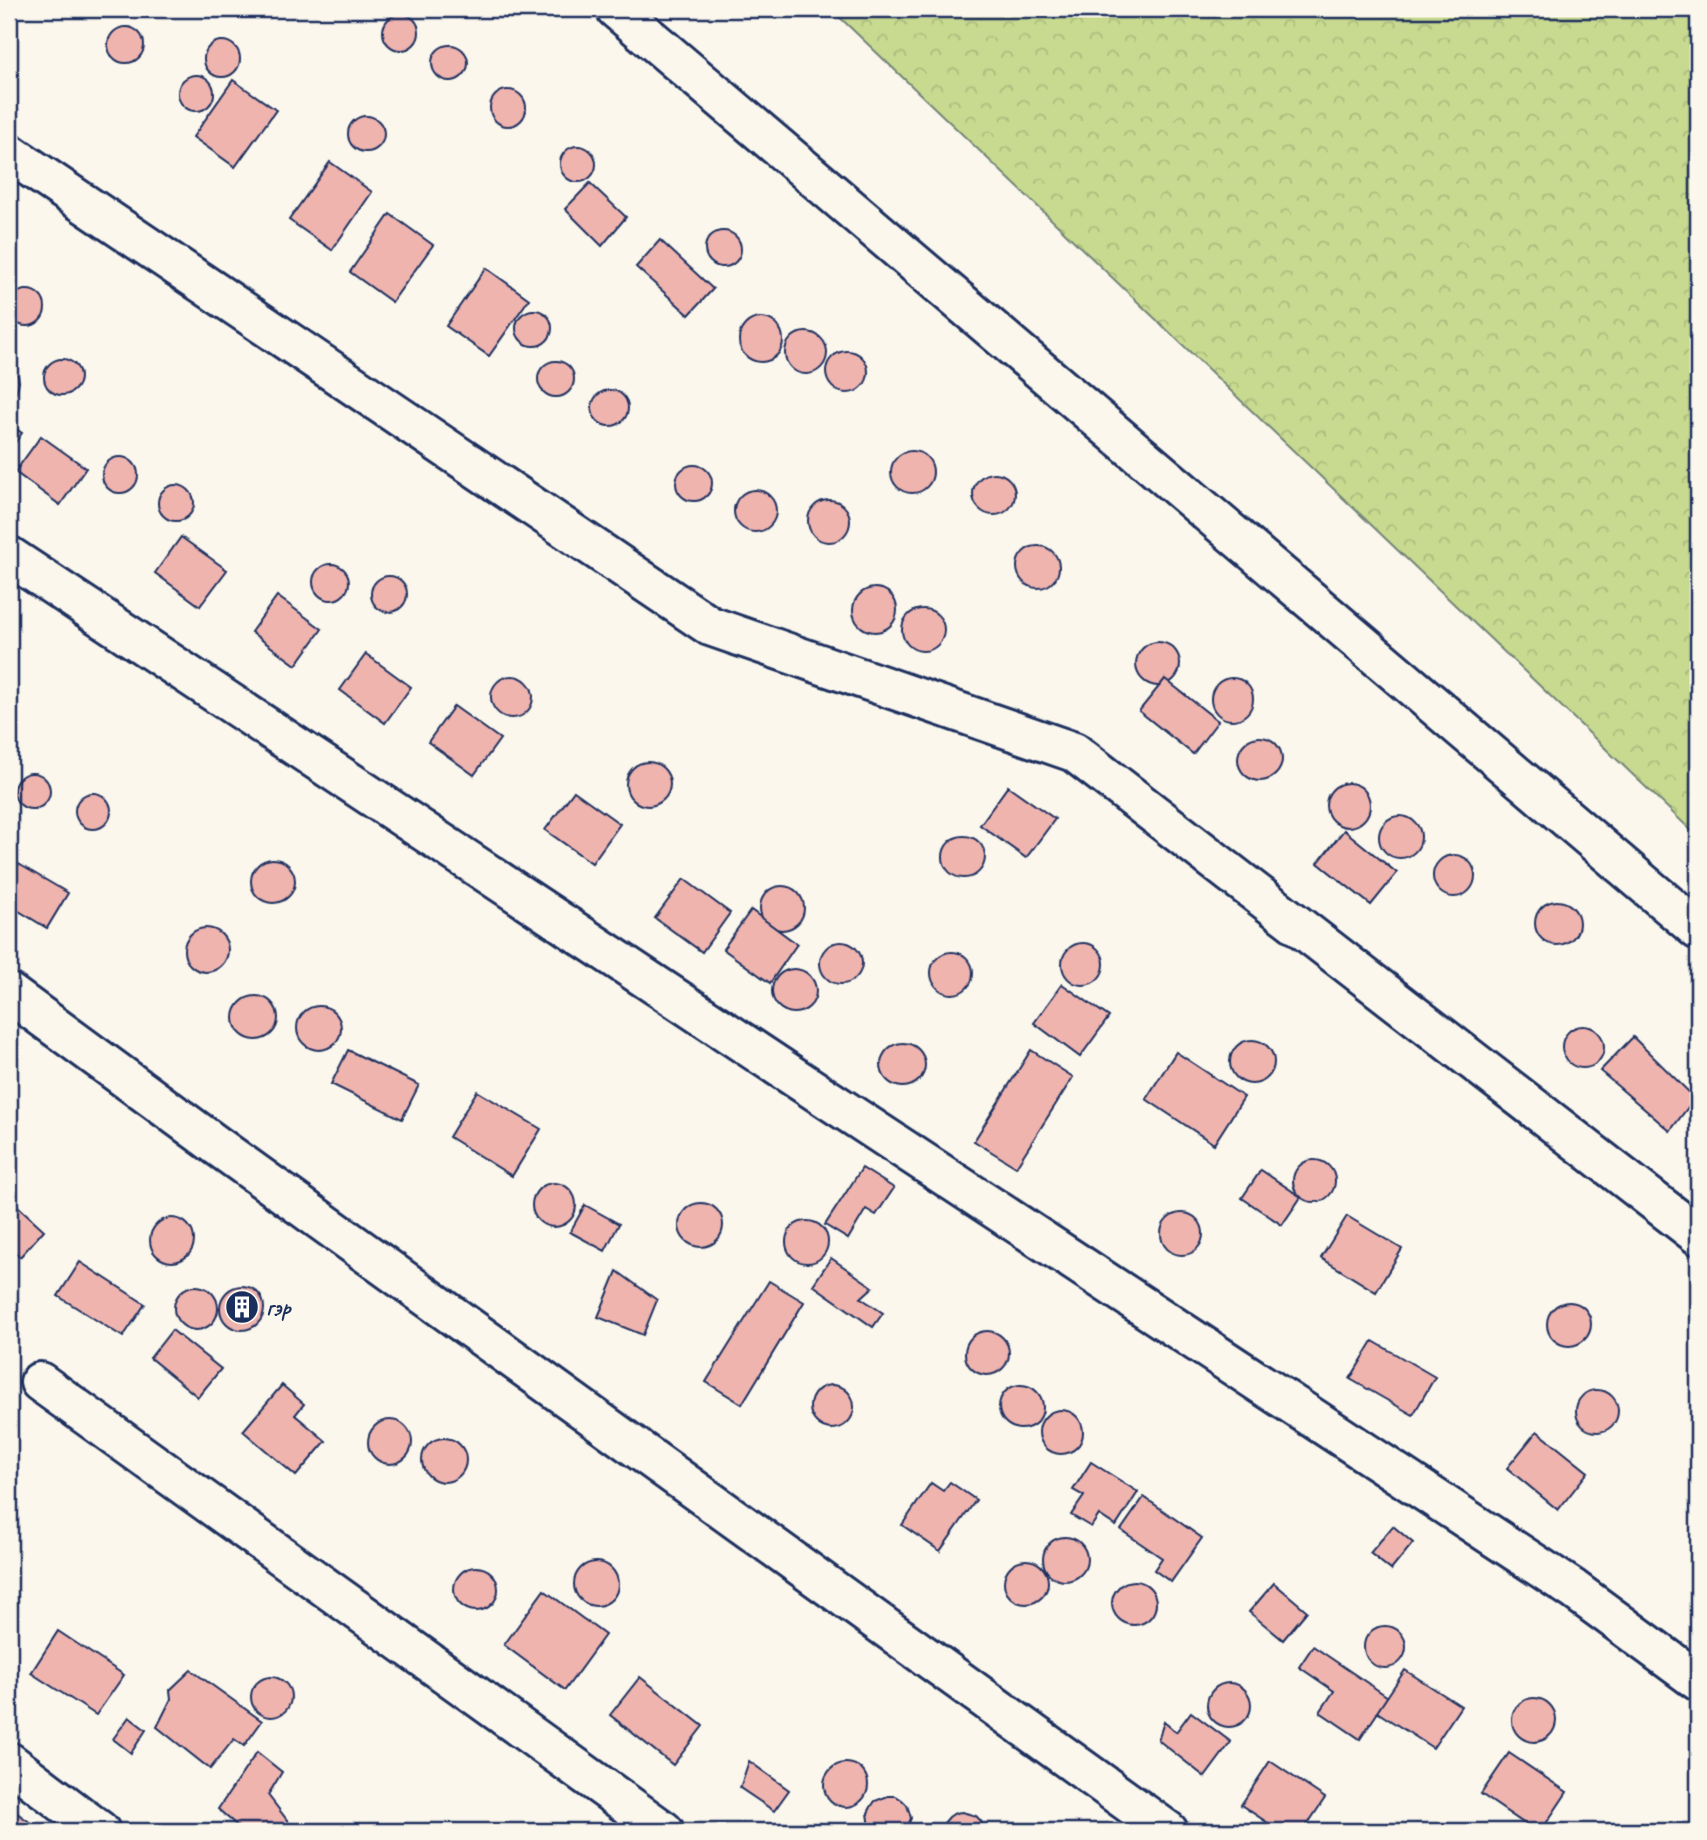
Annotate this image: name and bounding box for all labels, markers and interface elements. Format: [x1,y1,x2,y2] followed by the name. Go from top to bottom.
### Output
[223,1288,261,1326] building icon: гэр
[266,1292,292,1322] place label: гэр

